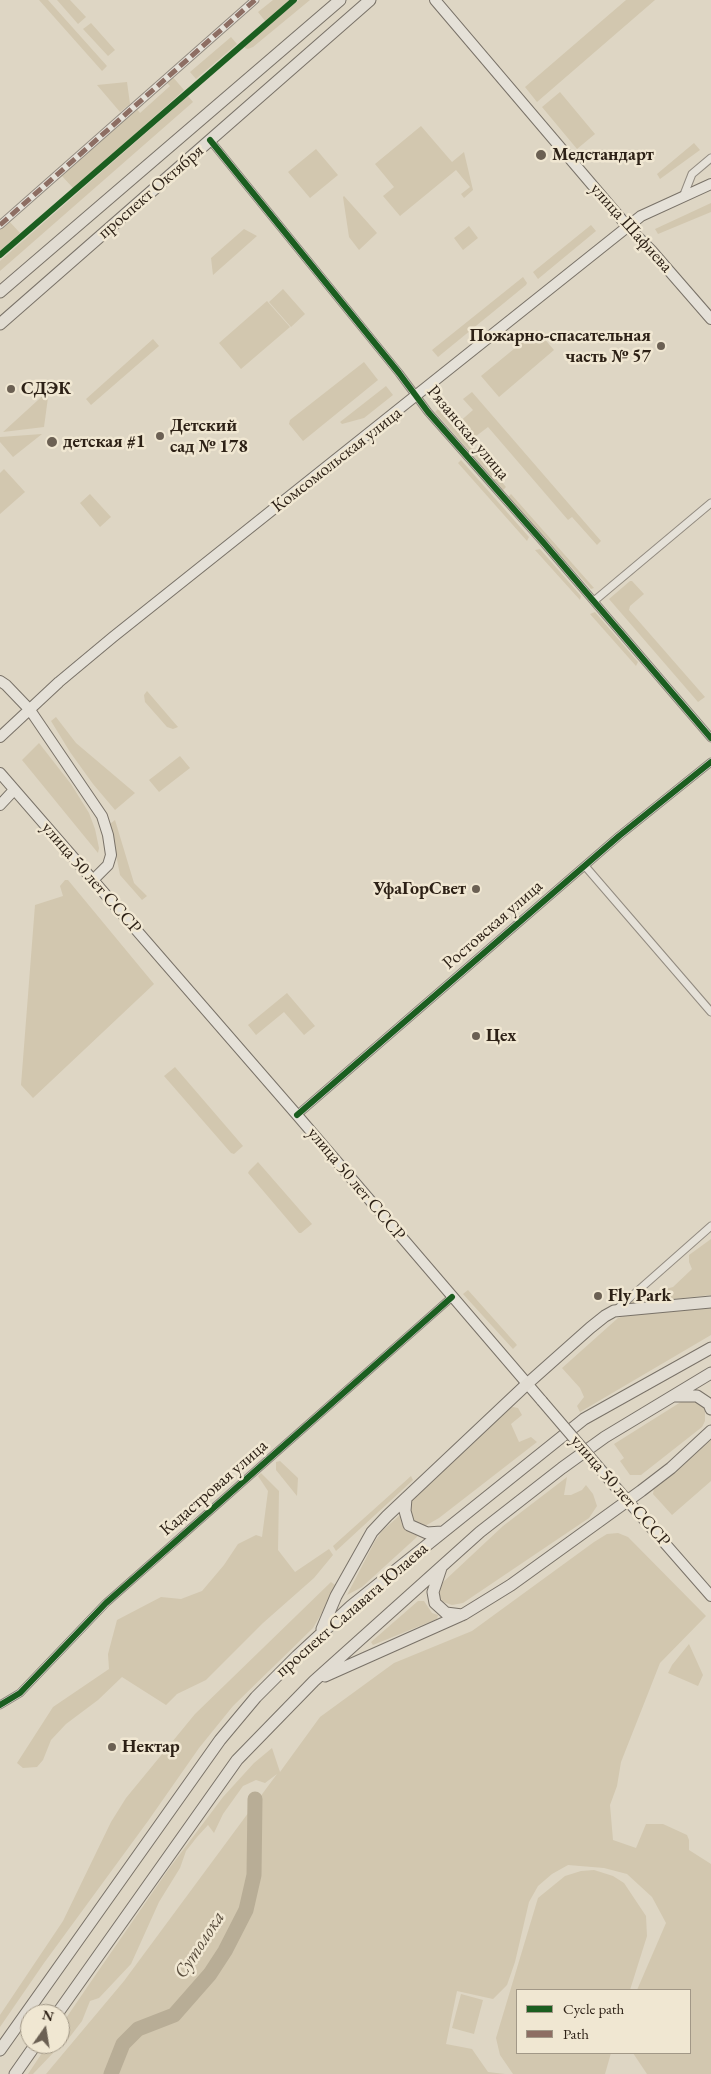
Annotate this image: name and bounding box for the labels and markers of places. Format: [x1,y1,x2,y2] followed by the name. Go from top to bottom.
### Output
[552,144,654,166] place label: Медстандарт
[534,148,548,162] marker: Медстандарт
[469,325,651,368] place label: Пожарно-спасательная часть № 57
[655,340,667,352] marker: Пожарно-спасательная часть № 57
[21,378,71,400] place label: СДЭК
[5,383,17,395] marker: СДЭК
[170,415,248,458] place label: Детский сад № 178
[154,430,166,442] marker: Детский сад № 178
[63,431,145,453] place label: детская #1
[45,435,59,449] marker: детская #1
[373,878,466,900] place label: УфаГорСвет
[470,883,482,895] marker: УфаГорСвет
[486,1025,516,1047] place label: Цех
[470,1030,482,1042] marker: Цех
[608,1285,671,1307] place label: Fly Park
[592,1290,604,1302] marker: Fly Park
[122,1736,180,1758] place label: Нектар
[106,1741,118,1753] marker: Нектар

